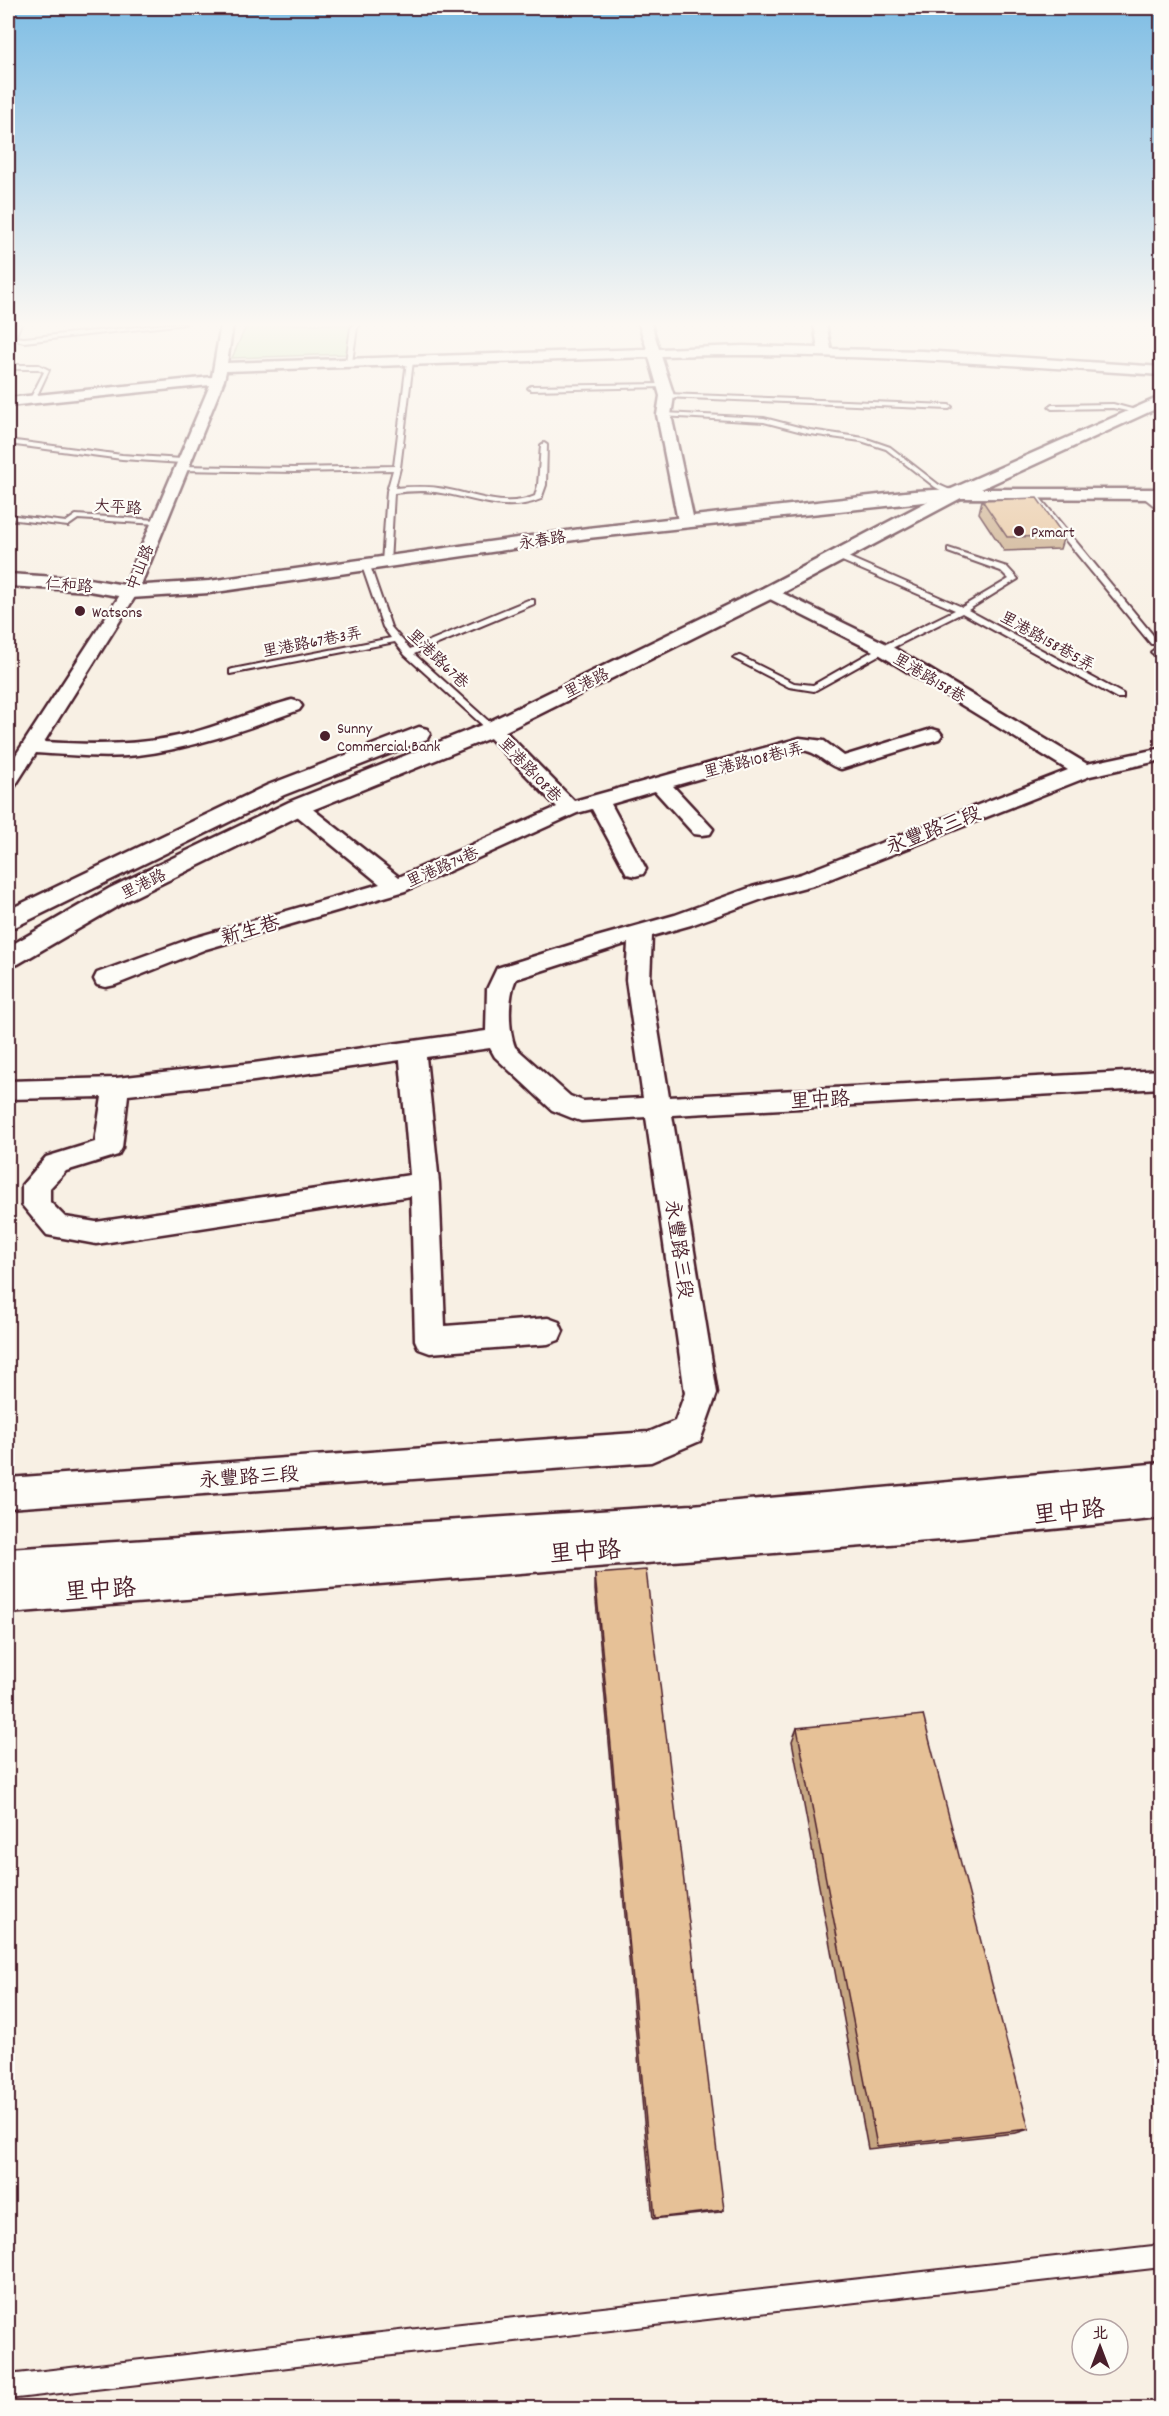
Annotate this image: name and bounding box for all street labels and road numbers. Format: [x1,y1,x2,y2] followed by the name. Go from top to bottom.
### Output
[93,495,143,522] street label: 大平路
[517,526,568,557] street label: 永春路
[122,541,161,595] street label: 中山路
[44,573,94,600] street label: 仁和路
[995,607,1098,678] street label: 里港路158巷5弄
[261,623,364,664] street label: 里港路67巷3弄
[401,624,473,695] street label: 里港路67巷
[888,648,969,710] street label: 里港路158巷
[560,663,614,705] street label: 里港路
[492,733,566,808] street label: 里港路108巷
[701,738,806,785] street label: 里港路108巷1弄
[882,801,986,863] street label: 永豐路三段
[403,842,483,894] street label: 里港路74巷
[117,864,171,906] street label: 里港路
[218,910,284,954] street label: 新生巷
[789,1086,852,1118] street label: 里中路
[656,1198,698,1301] street label: 永豐路三段
[198,1462,300,1496] street label: 永豐路三段
[1032,1493,1107,1535] street label: 里中路
[548,1535,622,1573] street label: 里中路
[63,1573,137,1611] street label: 里中路

